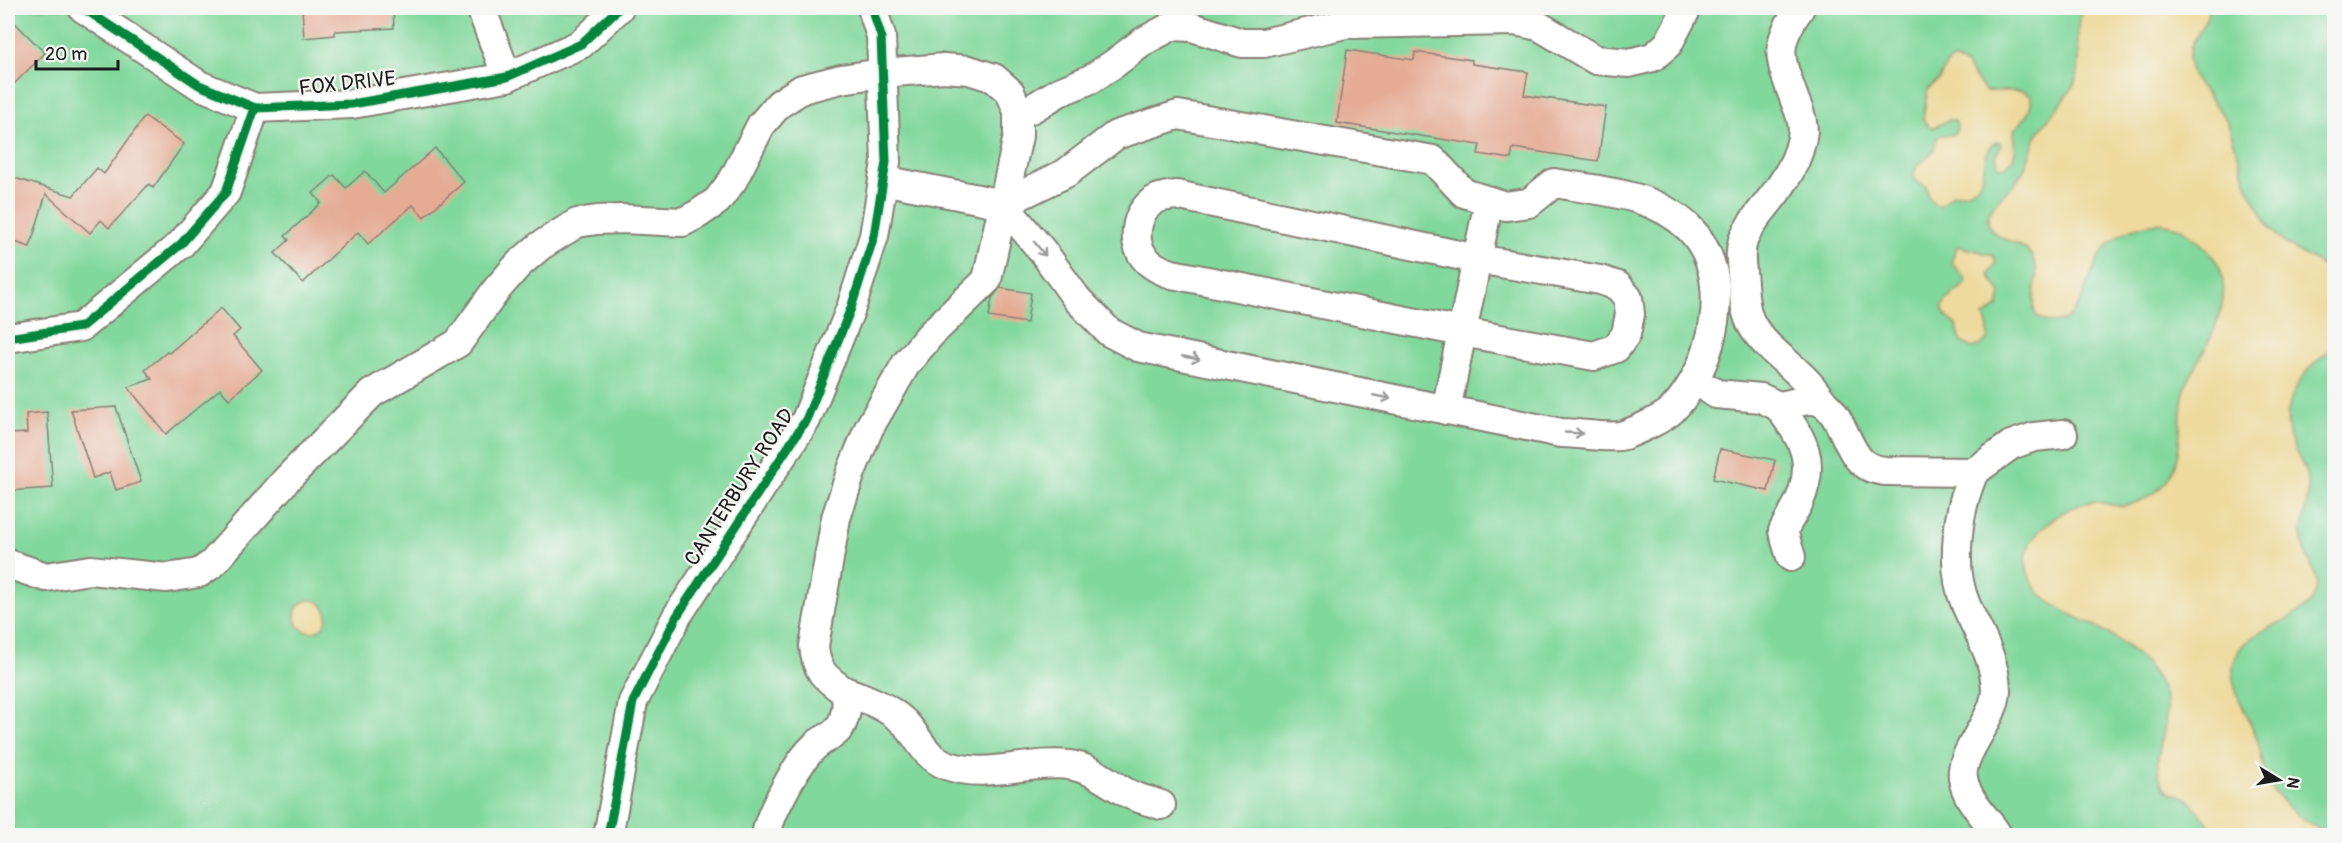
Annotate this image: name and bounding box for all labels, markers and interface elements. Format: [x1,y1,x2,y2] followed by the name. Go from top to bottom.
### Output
[36,33,118,71] scale bar
[45,43,87,66] text: 20 m
[297,65,397,102] street label: FOX DRIVE
[1034,241,1047,257] one-way arrow
[1181,353,1201,364] one-way arrow
[1372,392,1392,403] one-way arrow
[678,403,800,571] street label: CANTERBURY ROAD
[1563,428,1583,439] one-way arrow
[2249,750,2309,810] north arrow
[2282,775,2304,790] text: N

